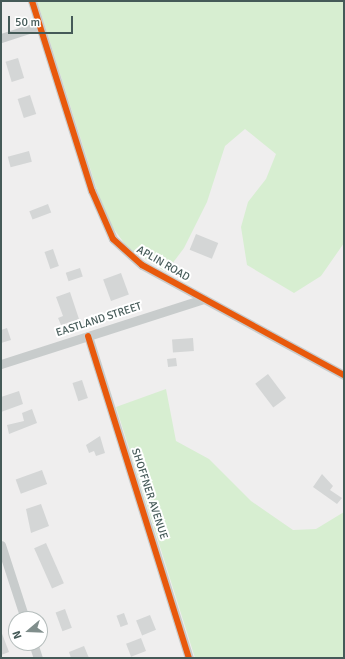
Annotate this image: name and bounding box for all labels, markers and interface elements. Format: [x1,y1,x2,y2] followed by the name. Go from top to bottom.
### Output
[10,8,75,34] scale bar
[15,15,40,30] text: 50 m
[134,244,192,284] street label: APLIN ROAD
[55,300,143,340] street label: EASTLAND STREET
[128,447,170,541] street label: SHOFFNER AVENUE
[8,611,48,651] north arrow
[10,629,25,640] text: N

